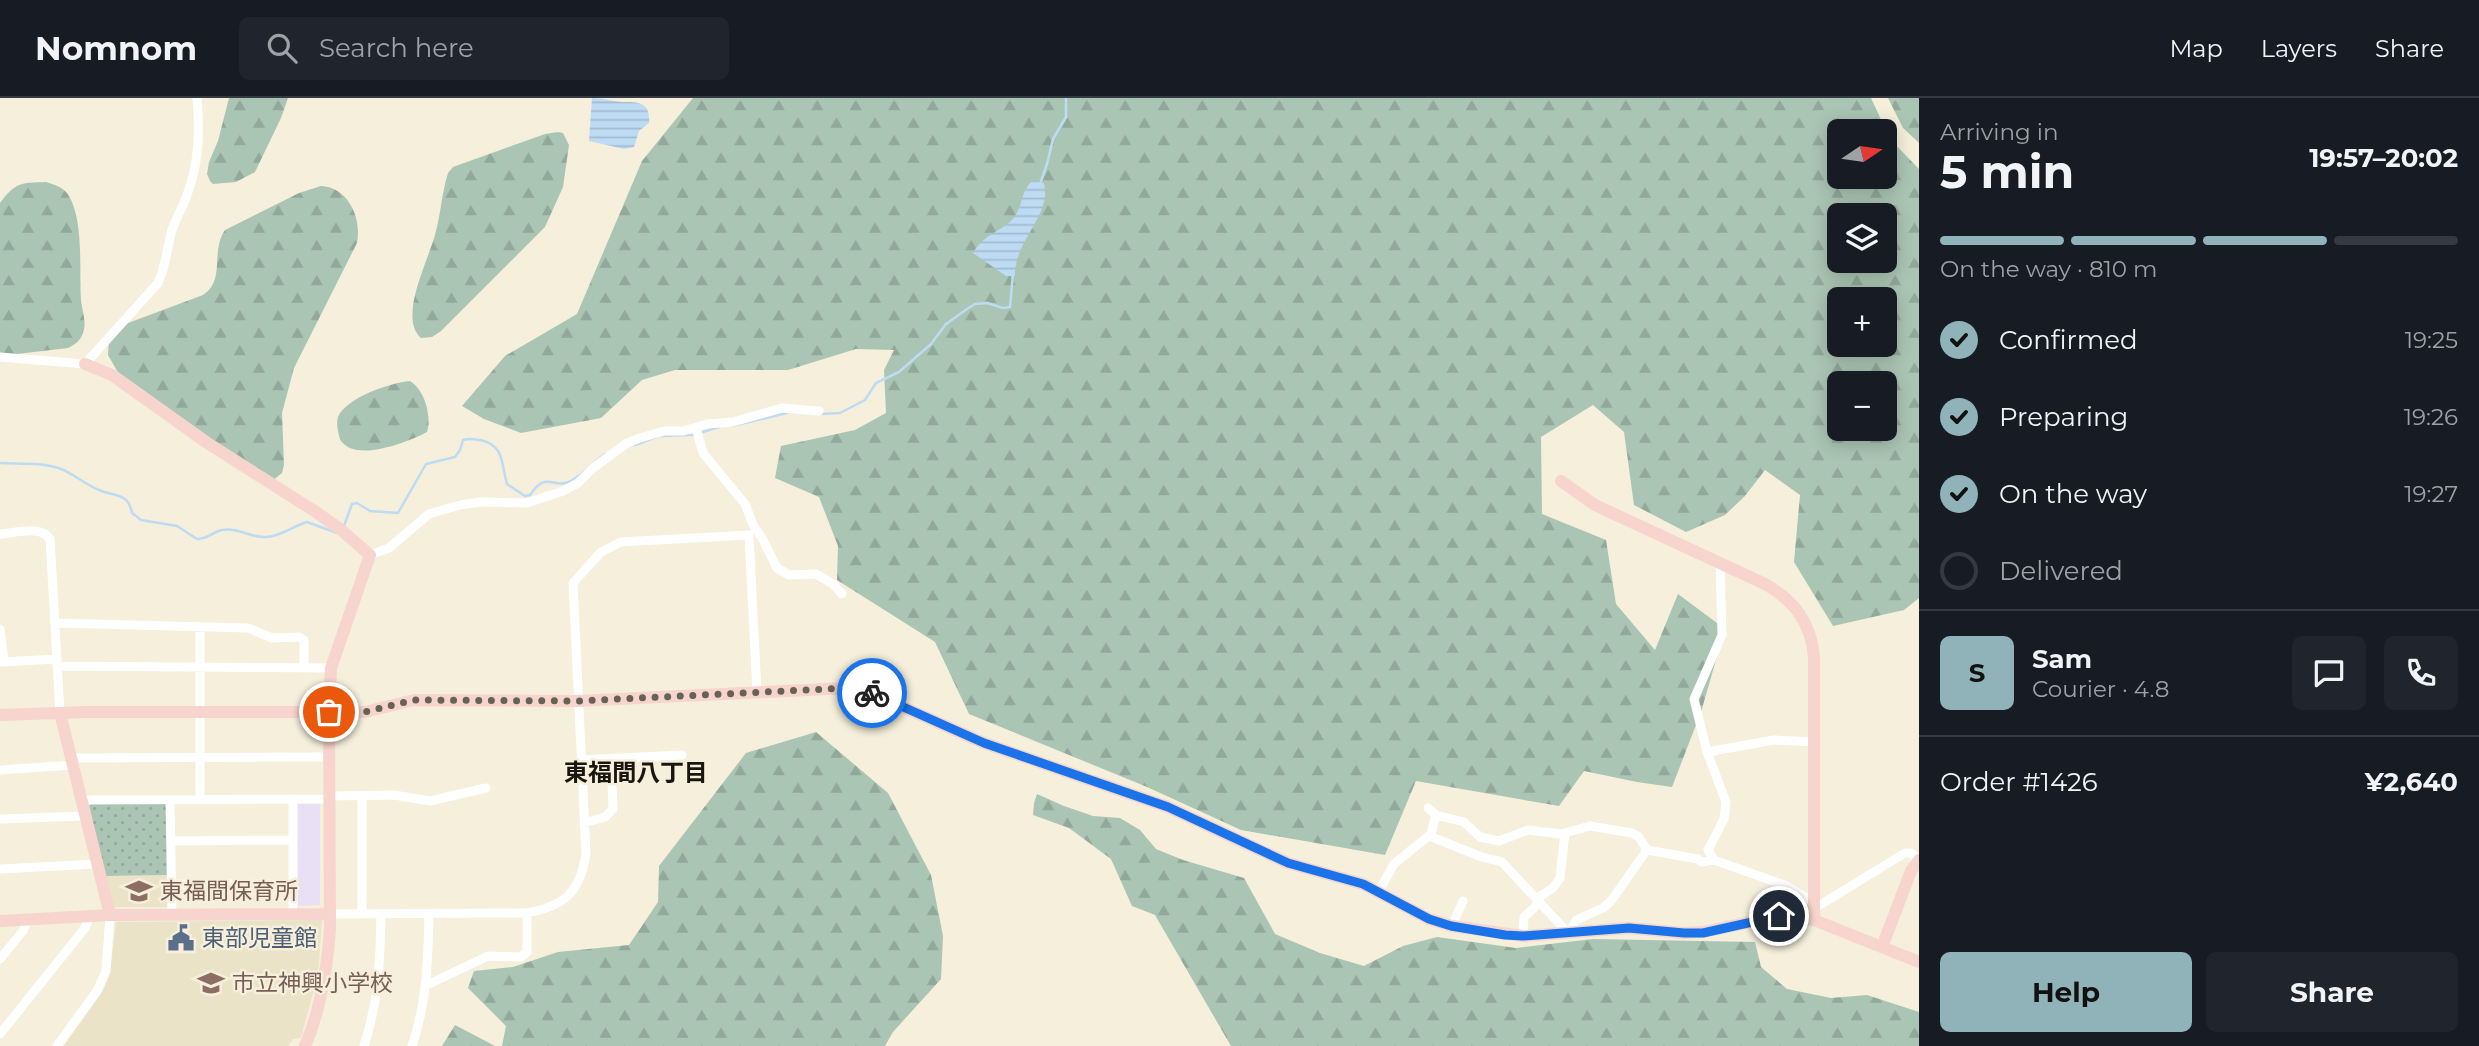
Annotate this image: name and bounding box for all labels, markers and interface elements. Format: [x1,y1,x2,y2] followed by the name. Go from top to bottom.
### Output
[239,17,729,80] search box
[35,28,197,68] text: Nomnom
[263,29,301,67] icon: search
[319,32,474,64] text: Search here
[2169,34,2223,63] text: Map
[2261,34,2337,63] text: Layers
[2375,34,2444,63] text: Share
[1940,118,2059,146] text: Arriving in
[1827,119,1897,189] north arrow
[1827,119,1897,441] map controls
[2309,142,2458,174] text: 19:57–20:02
[1940,143,2074,200] text: 5 min
[1827,203,1897,273] button: layers
[1940,255,2158,283] text: On the way · 810 m
[1827,287,1897,357] button: +
[1940,321,1978,359] icon: check
[1999,324,2138,356] text: Confirmed
[2405,326,2458,354] text: 19:25
[1827,371,1897,441] button: −
[1940,398,1978,436] icon: check
[1999,401,2128,433] text: Preparing
[2404,403,2458,431] text: 19:26
[1940,475,1978,513] icon: check
[1999,478,2147,510] text: On the way
[2404,480,2458,508] text: 19:27
[1999,555,2123,587] text: Delivered
[2292,636,2366,710] button: chat
[2384,636,2458,710] button: phone
[2032,643,2092,675] text: Sam
[1969,657,1985,689] text: S
[837,658,907,728] courier
[853,674,891,712] icon: bike
[2032,675,2169,703] text: Courier · 4.8
[299,682,359,742] pin
[310,693,348,731] icon: bag
[564,758,708,787] district label: 東福間八丁目
[1940,766,2098,798] text: Order #1426
[2365,766,2458,798] text: ¥2,640
[124,876,154,906] school or university icon: 東福間保育所
[160,877,298,905] place label: 東福間保育所
[1749,886,1809,946] pin
[1760,897,1798,935] icon: home
[166,923,196,953] public building icon: 東部児童館
[202,924,317,952] place label: 東部児童館
[1940,952,2192,1032] button: Help
[2206,952,2458,1032] button: Share
[196,968,226,998] school or university icon: 市立神興小学校
[232,969,393,997] place label: 市立神興小学校

